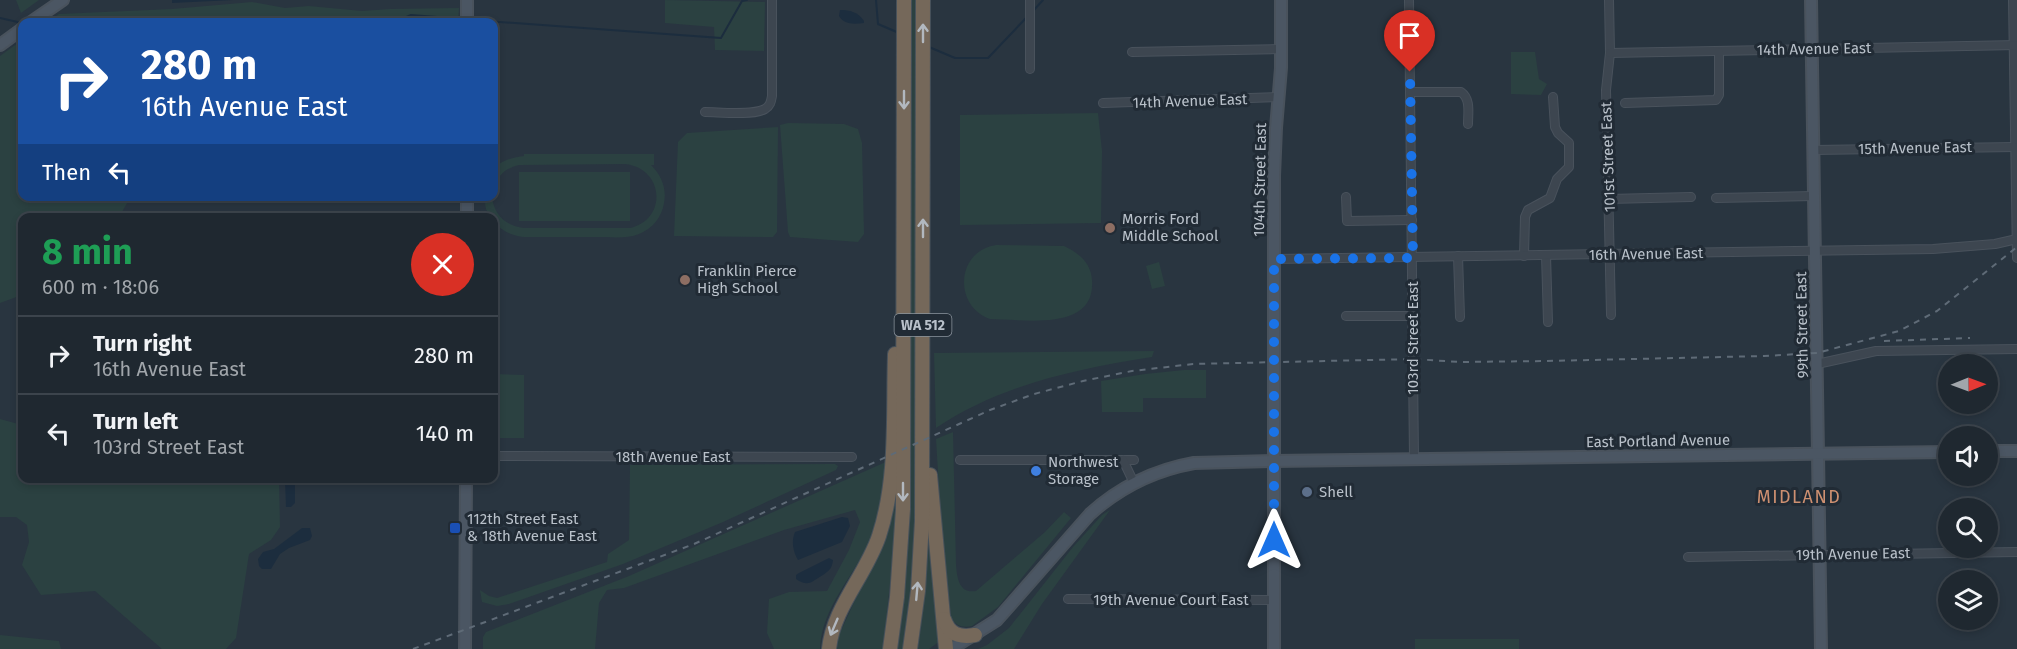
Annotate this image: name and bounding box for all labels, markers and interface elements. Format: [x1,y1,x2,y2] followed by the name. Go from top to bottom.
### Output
[1384,10,1435,72] pin
[1393,19,1426,52] icon: arrive
[917,24,929,44] one-way arrow
[1757,39,1872,59] street label: 14th Avenue East
[141,40,257,90] text: 280 m
[42,42,120,120] icon: right
[898,90,910,110] one-way arrow
[1132,90,1248,112] street label: 14th Avenue East
[141,91,347,123] text: 16th Avenue East
[1597,101,1619,212] street label: 101st Street East
[1250,122,1270,237] street label: 104th Street East
[1858,138,1973,158] street label: 15th Avenue East
[103,156,136,189] icon: left
[42,159,91,186] text: Then
[1122,210,1219,245] place label: Morris Ford Middle School
[917,219,929,239] one-way arrow
[1103,221,1117,235] marker: Morris Ford Middle School
[42,230,133,274] text: 8 min
[411,233,474,296] button: close
[1588,244,1704,264] street label: 16th Avenue East
[697,262,797,297] place label: Franklin Pierce High School
[1792,271,1812,379] street label: 99th Street East
[678,273,692,287] marker: Franklin Pierce High School
[42,275,159,299] text: 600 m · 18:06
[1404,281,1422,395] street label: 103rd Street East
[894,314,952,336] road number: WA 512
[93,330,192,357] text: Turn right
[42,339,75,372] icon: right
[414,342,474,369] text: 280 m
[1938,354,1998,414] north arrow
[1938,354,1998,630] map controls
[93,357,246,381] text: 16th Avenue East
[93,408,178,435] text: Turn left
[42,417,75,450] icon: left
[416,420,474,447] text: 140 m
[1938,426,1998,486] button: sound
[1586,431,1730,451] street label: East Portland Avenue
[93,435,244,459] text: 103rd Street East
[616,448,731,466] street label: 18th Avenue East
[1048,453,1119,488] place label: Northwest Storage
[1029,464,1043,478] marker: Northwest Storage
[897,481,909,501] one-way arrow
[1319,483,1354,501] place label: Shell
[1300,485,1314,499] marker: Shell
[1757,486,1841,508] district label: MIDLAND
[1938,498,1998,558] button: search
[1242,508,1306,572] position arrow
[467,510,597,545] place label: 112th Street East & 18th Avenue East
[448,521,462,535] marker: 112th Street East & 18th Avenue East
[1796,544,1911,564] street label: 19th Avenue East
[1938,570,1998,630] button: layers
[912,582,923,601] one-way arrow
[1093,591,1249,609] street label: 19th Avenue Court East
[828,618,840,636] one-way arrow

